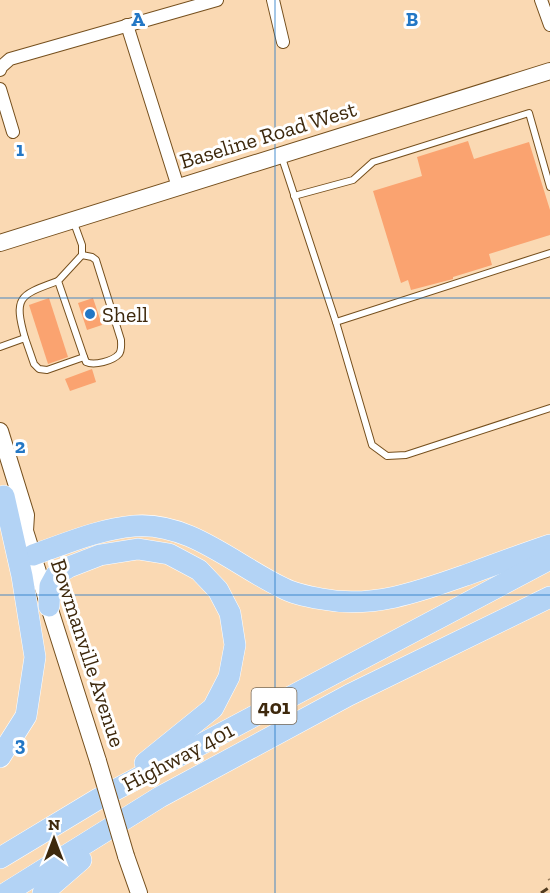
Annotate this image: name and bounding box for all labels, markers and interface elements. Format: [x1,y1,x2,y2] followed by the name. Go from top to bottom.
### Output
[131,7,145,31] text: A
[406,7,418,31] text: B
[177,95,360,175] street label: Baseline Road West
[16,137,24,161] text: 1
[102,301,148,328] place label: Shell
[83,307,97,321] marker: Shell
[15,434,26,458] text: 2
[45,555,131,751] street label: Bowmanville Avenue
[252,688,296,724] road number: 401
[118,716,239,798] street label: Highway 401
[15,732,26,756] text: 3
[24,809,84,869] north arrow
[48,815,60,834] text: N

